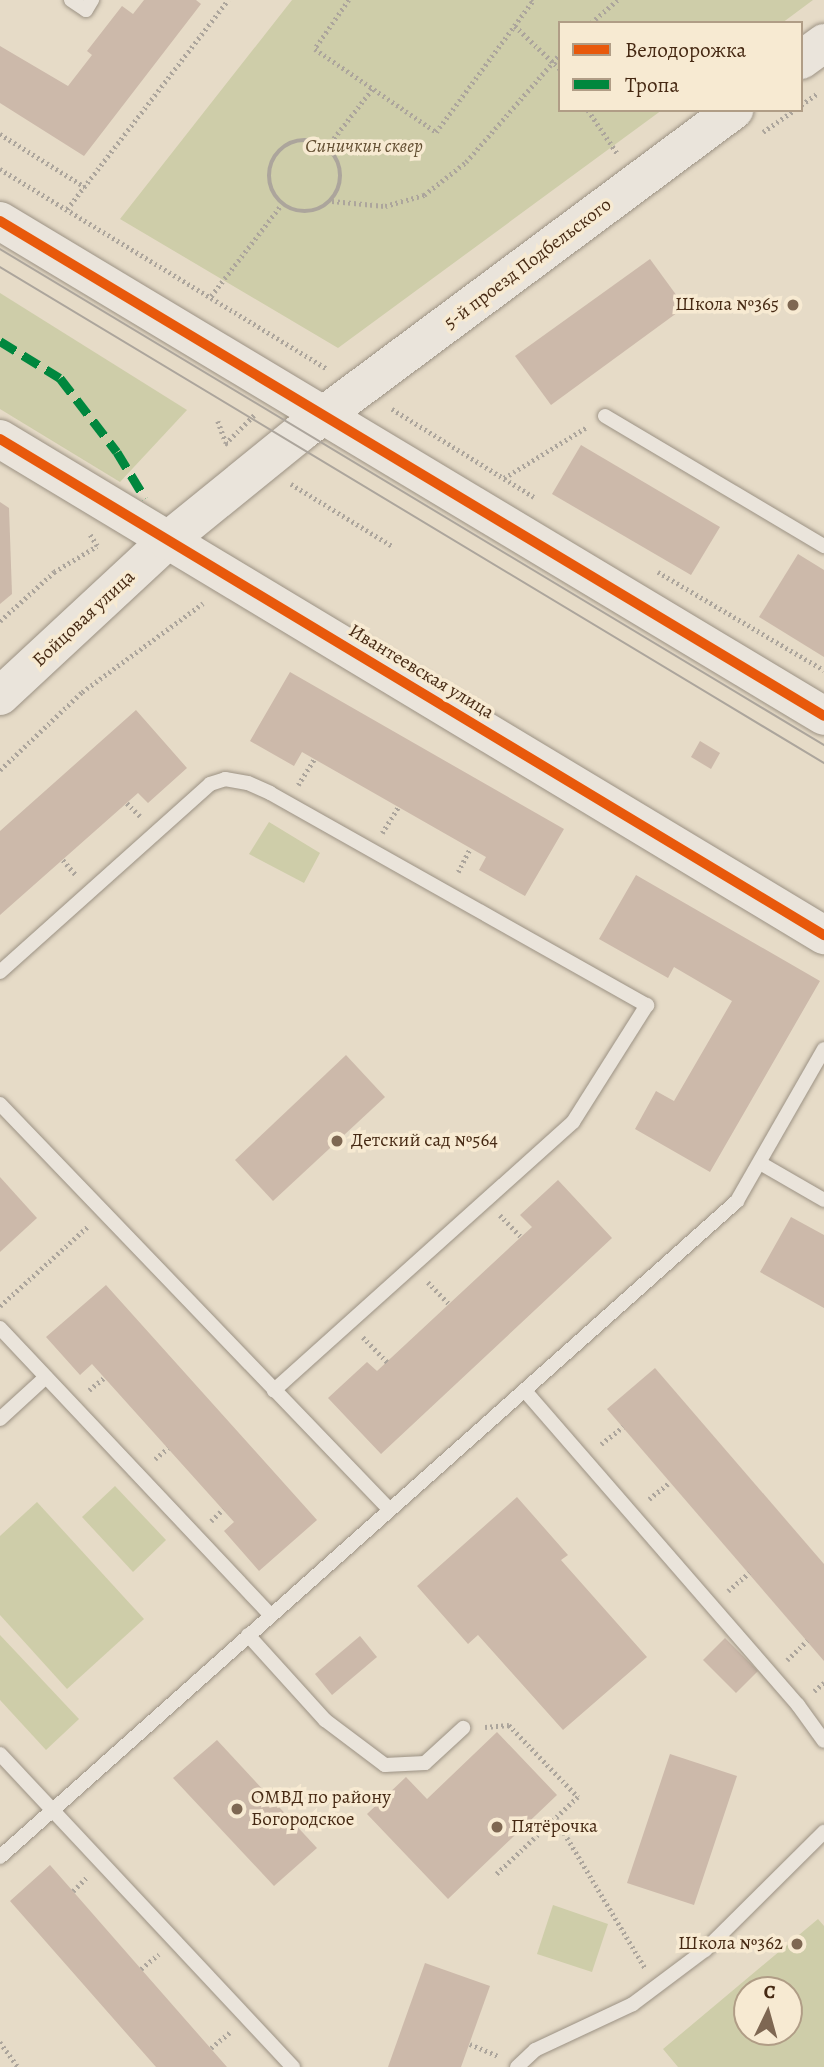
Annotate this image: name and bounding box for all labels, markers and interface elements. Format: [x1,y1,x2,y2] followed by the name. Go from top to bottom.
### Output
[558,21,803,112] legend
[625,36,746,64] text: Велодорожка
[625,71,679,99] text: Тропа
[305,136,423,158] park label: Синичкин сквер
[440,194,616,334] street label: 5-й проезд Подбельского
[675,294,779,316] place label: Школа №365
[785,297,801,313] marker: Школа №365
[28,566,140,672] street label: Бойцовая улица
[344,620,498,724] street label: Ивантеевская улица
[351,1130,498,1152] place label: Детский сад №564
[329,1133,345,1149] marker: Детский сад №564
[251,1787,391,1831] place label: ОМВД по району Богородское
[229,1801,245,1817] marker: ОМВД по району Богородское
[511,1816,598,1838] place label: Пятёрочка
[489,1819,505,1835] marker: Пятёрочка
[678,1933,783,1955] place label: Школа №362
[789,1936,805,1952] marker: Школа №362
[733,1976,803,2046] north arrow
[763,1979,777,2006] text: С

